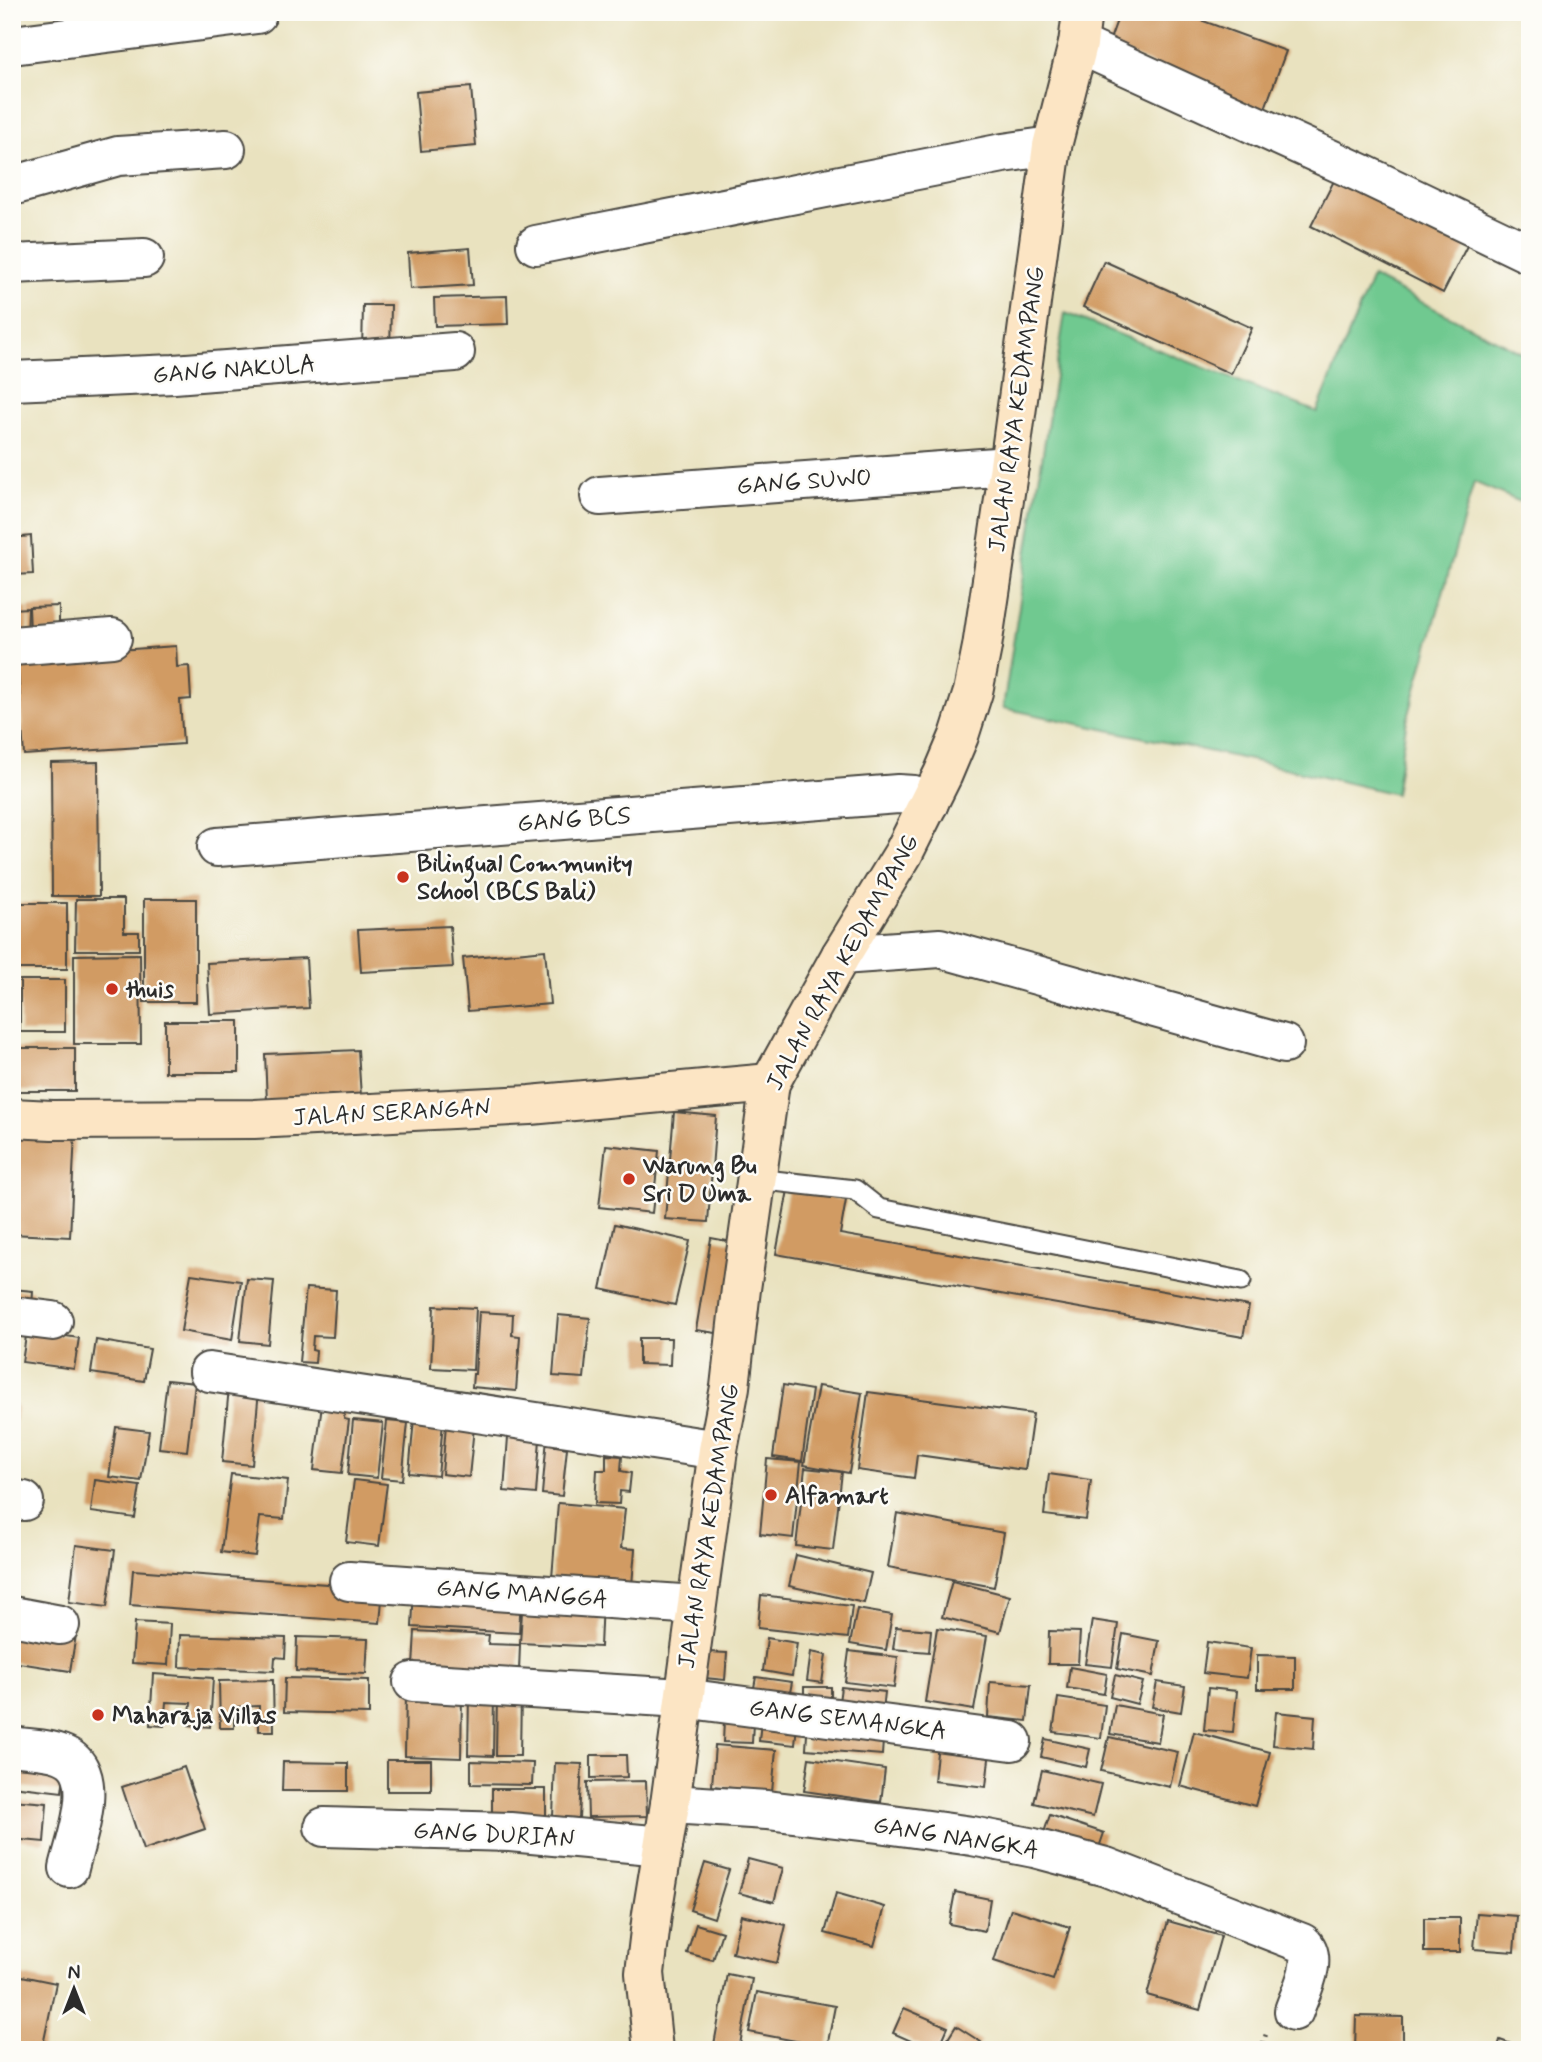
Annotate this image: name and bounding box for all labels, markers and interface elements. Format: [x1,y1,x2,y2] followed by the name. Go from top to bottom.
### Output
[982,264,1053,554] street label: JALAN RAYA KEDAMPANG
[151,349,317,392] street label: GANG NAKULA
[735,462,873,503] street label: GANG SUWO
[516,801,632,840] street label: GANG BCS
[760,829,927,1096] street label: JALAN RAYA KEDAMPANG
[417,849,633,908] place label: Bilingual Community School (BCS Bali)
[395,869,411,885] marker: Bilingual Community School (BCS Bali)
[125,975,174,1006] place label: thuis
[104,981,120,997] marker: thuis
[292,1093,492,1134] street label: JALAN SERANGAN
[642,1151,757,1210] place label: Warung Bu Sri D Uma
[621,1171,637,1187] marker: Warung Bu Sri D Uma
[672,1381,747,1671] street label: JALAN RAYA KEDAMPANG
[785,1481,888,1512] place label: Alfamart
[763,1487,779,1503] marker: Alfamart
[435,1573,609,1616] street label: GANG MANGGA
[747,1693,948,1748] street label: GANG SEMANGKA
[112,1701,277,1732] place label: Maharaja Villas
[90,1707,106,1723] marker: Maharaja Villas
[871,1810,1041,1867] street label: GANG NANGKA
[412,1816,576,1855] street label: GANG DURIAN
[38,1954,108,2024] north arrow
[68,1961,80,1986] text: N

